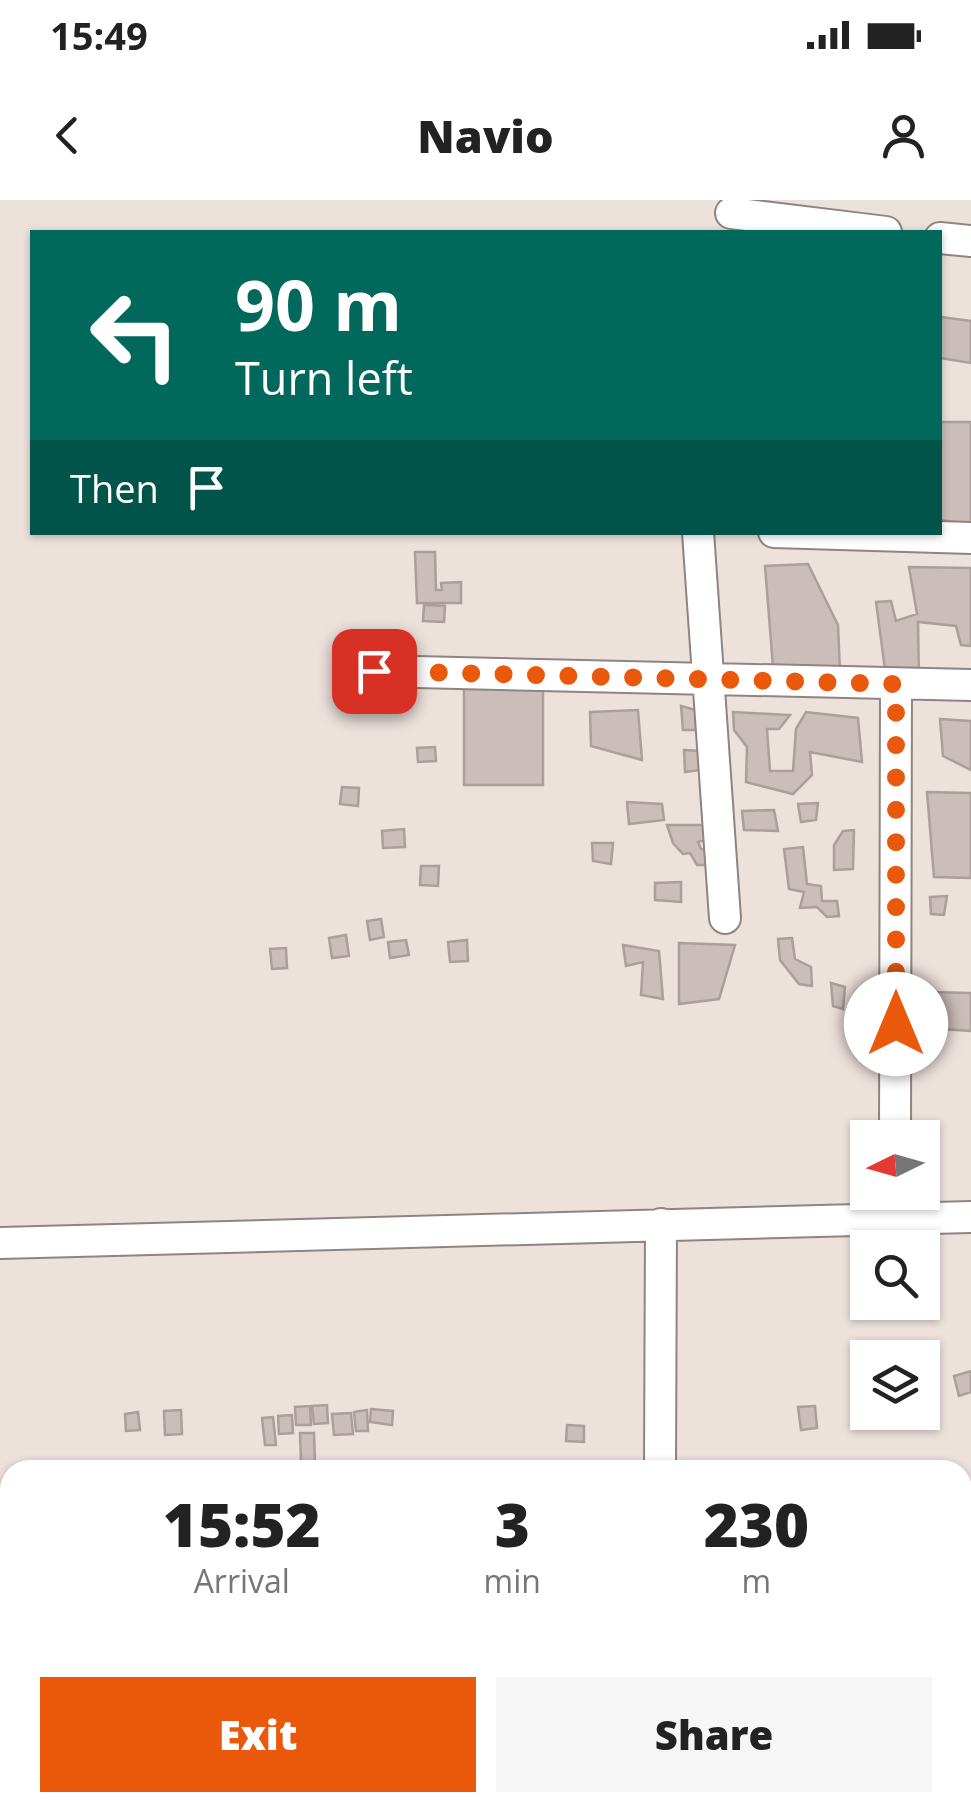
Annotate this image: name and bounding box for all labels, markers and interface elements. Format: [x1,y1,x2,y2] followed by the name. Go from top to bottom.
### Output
[50,9,148,61] text: 15:49
[417,105,554,166] text: Navio
[40,108,95,163] icon: back
[876,108,931,163] icon: person
[235,256,402,352] text: 90 m
[70,270,200,400] icon: left
[235,347,413,408] text: Turn left
[179,460,234,515] icon: arrive
[70,462,159,514] text: Then
[332,629,417,714] pin
[347,644,402,699] icon: arrive
[844,972,948,1076] position arrow
[850,1120,940,1210] north arrow
[850,1120,940,1430] map controls
[850,1230,940,1320] button: search
[850,1340,940,1430] button: layers
[163,1483,321,1565] text: 15:52
[495,1483,530,1565] text: 3
[704,1483,809,1565] text: 230
[194,1559,290,1602] text: Arrival
[484,1559,541,1602] text: min
[742,1559,771,1602] text: m
[40,1677,476,1792] button: Exit
[496,1677,932,1792] button: Share

